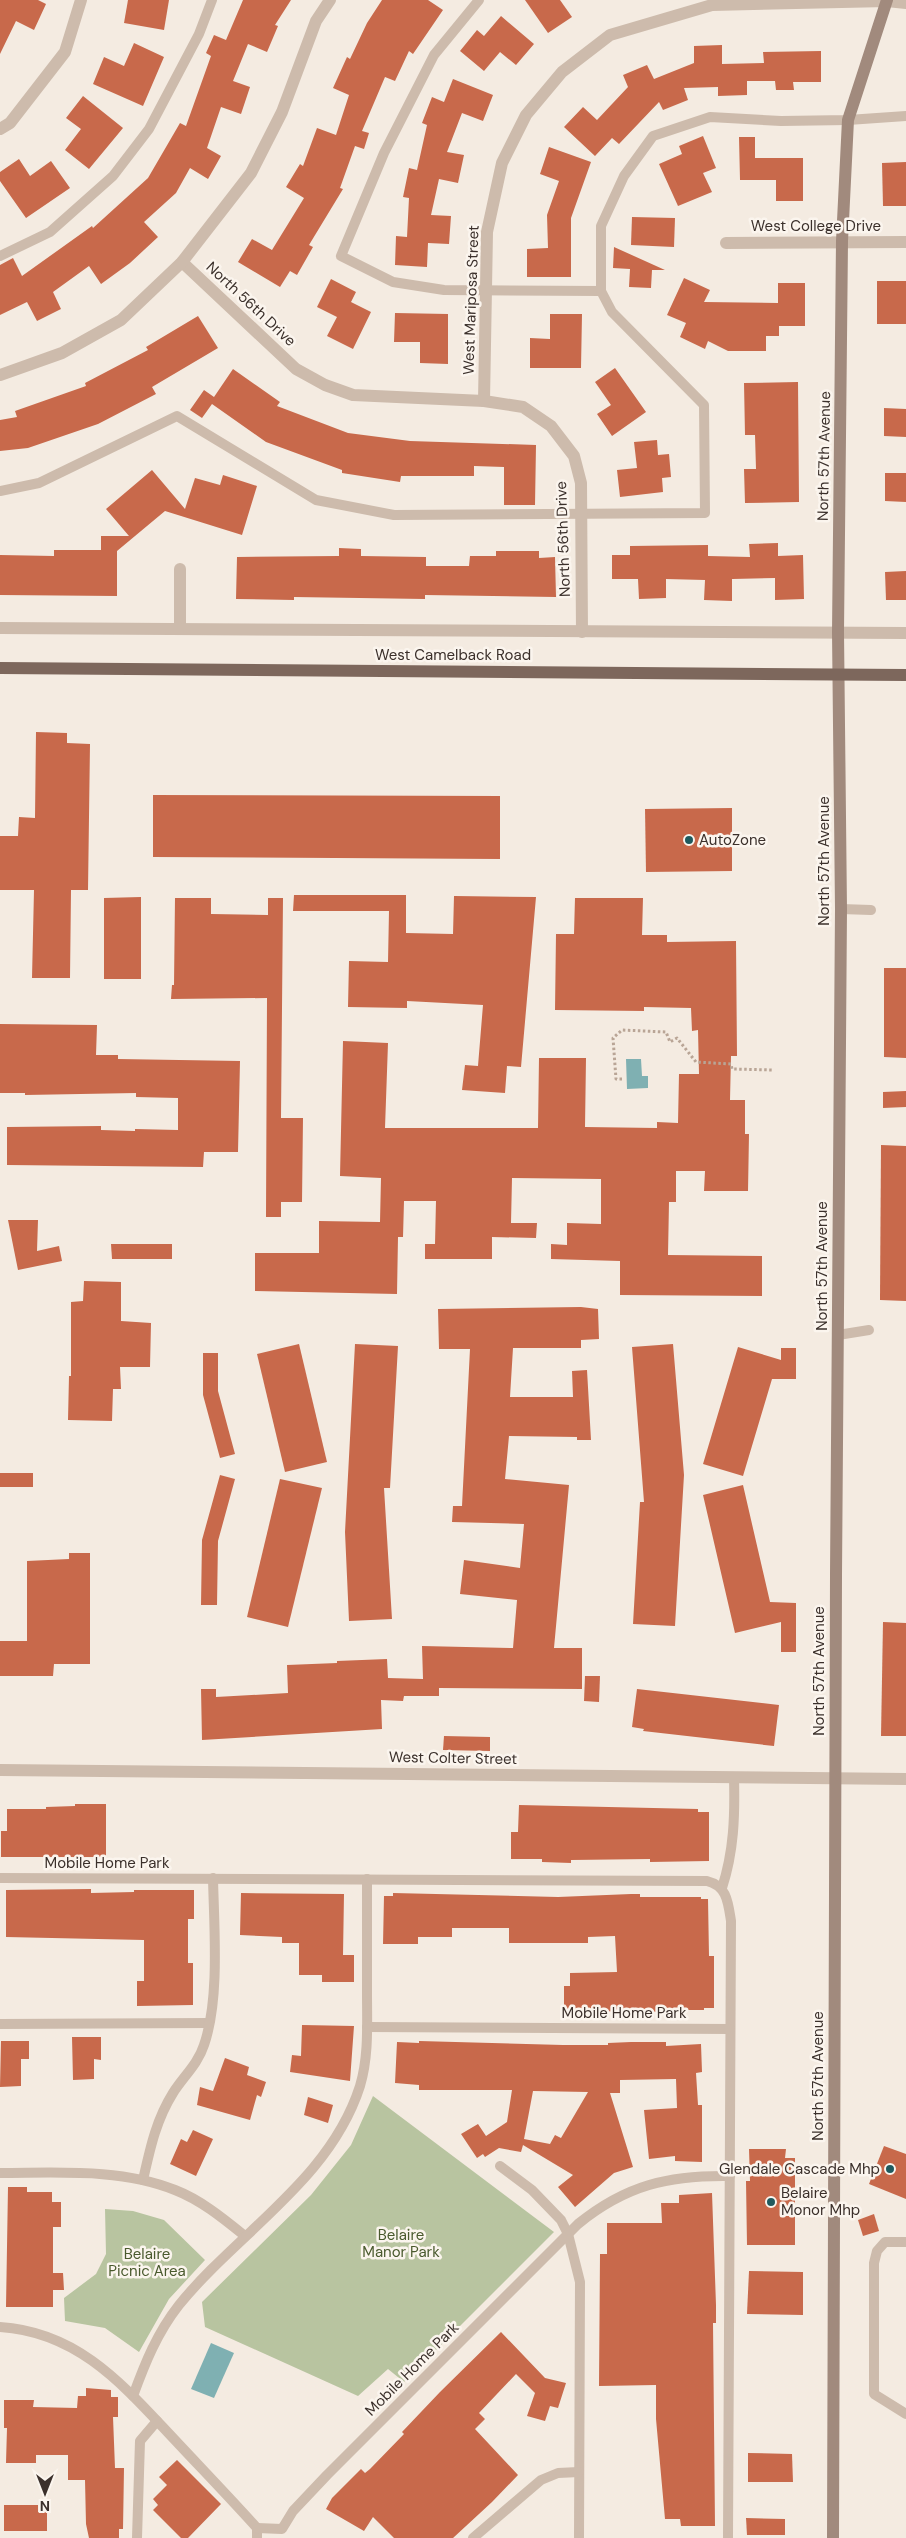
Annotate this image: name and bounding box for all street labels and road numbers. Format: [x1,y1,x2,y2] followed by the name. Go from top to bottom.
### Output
[751,216,881,236] street label: West College Drive
[458,225,484,375] street label: West Mariposa Street
[202,257,300,351] street label: North 56th Drive
[813,391,835,521] street label: North 57th Avenue
[551,481,575,597] street label: North 56th Drive
[375,645,531,665] street label: West Camelback Road
[814,796,834,926] street label: North 57th Avenue
[812,1201,832,1331] street label: North 57th Avenue
[809,1606,829,1736] street label: North 57th Avenue
[389,1747,518,1769] street label: West Colter Street
[45,1853,170,1873] street label: Mobile Home Park
[562,2003,687,2023] street label: Mobile Home Park
[808,2011,828,2141] street label: North 57th Avenue
[361,2317,464,2420] street label: Mobile Home Park

